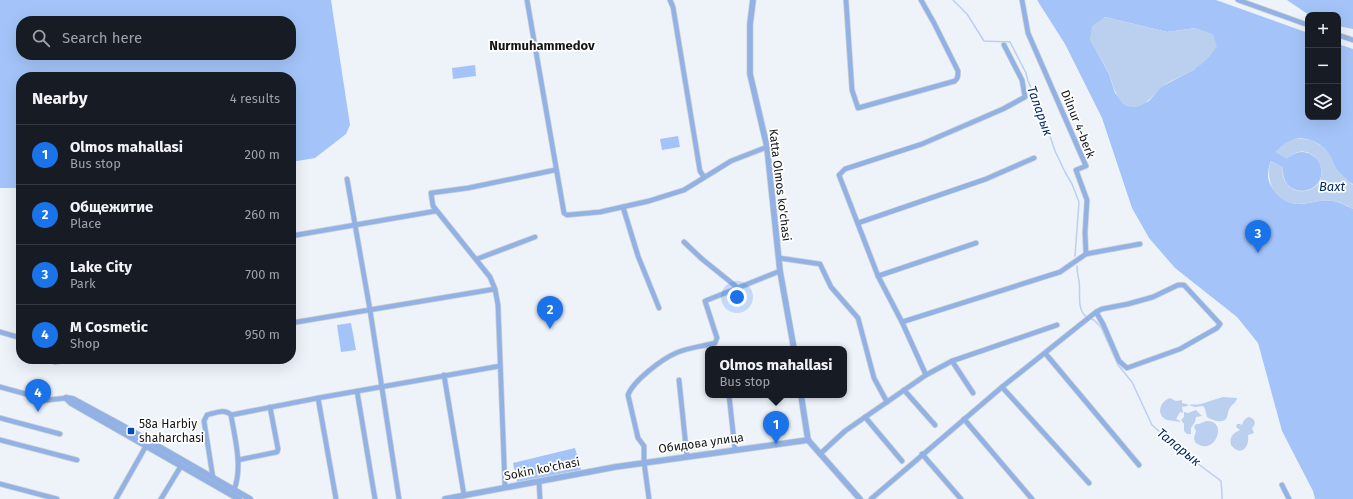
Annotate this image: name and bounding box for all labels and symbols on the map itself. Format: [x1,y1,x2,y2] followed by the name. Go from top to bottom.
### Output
[489,38,595,53] district label: Nurmuhammedov
[1024,84,1056,138] water label: Таларык
[1058,88,1098,161] street label: Dilnur 4-berk
[766,128,794,242] street label: Katta Olmos ko'chasi
[1319,179,1345,194] water label: Baхt
[1245,220,1271,253] pin: 3
[727,287,747,307] your location
[537,296,563,329] pin: 2
[25,379,51,412] pin: 4
[763,411,789,444] pin: 1
[139,417,204,445] place label: 58a Harbiy shaharchasi
[1154,425,1204,469] water label: Таларык
[126,426,136,436] marker: 58a Harbiy shaharchasi
[657,430,745,456] street label: Обидова улица
[503,455,581,483] street label: Sokin ko'chasi

